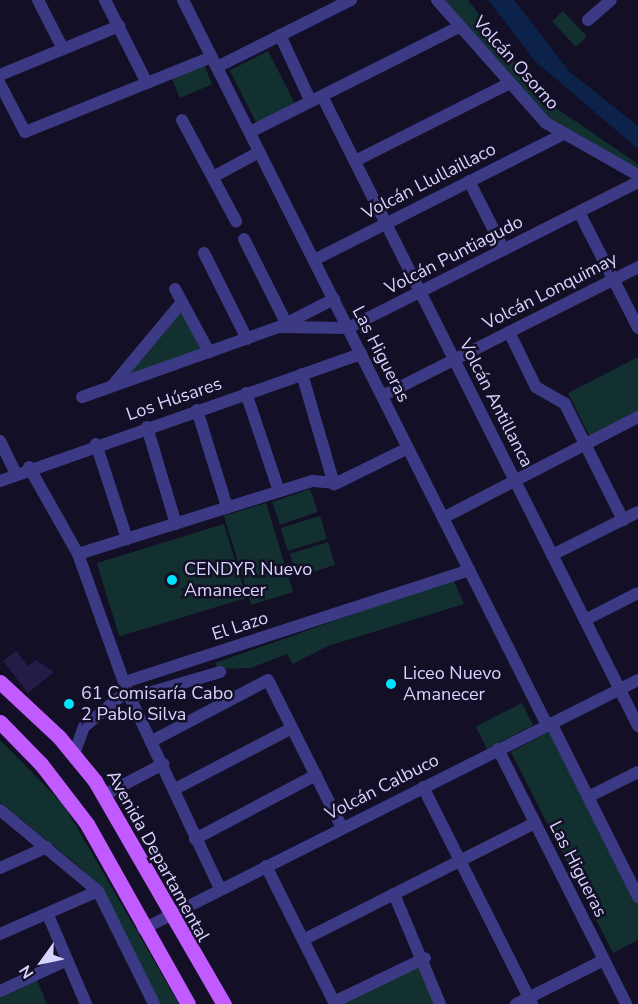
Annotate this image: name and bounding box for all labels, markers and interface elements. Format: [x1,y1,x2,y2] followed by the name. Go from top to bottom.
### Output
[468,12,564,114] street label: Volcán Osorno
[359,138,499,224] street label: Volcán Llullaillaco
[381,211,527,299] street label: Volcán Puntiagudo
[479,248,621,334] street label: Volcán Lonquimay
[347,302,415,406] street label: Las Higueras
[454,335,538,471] street label: Volcán Antillanca
[123,373,225,425] street label: Los Húsares
[184,559,312,602] place label: CENDYR Nuevo Amanecer
[165,573,179,587] marker: CENDYR Nuevo Amanecer
[209,607,271,645] street label: El Lazo
[403,663,501,706] place label: Liceo Nuevo Amanecer
[384,677,398,691] marker: Liceo Nuevo Amanecer
[81,683,233,726] place label: 61 Comisaría Cabo 2 Pablo Silva
[62,697,76,711] marker: 61 Comisaría Cabo 2 Pablo Silva
[322,749,442,825] street label: Volcán Calbuco
[102,767,214,945] street label: Avenida Departamental
[544,817,612,921] street label: Las Higueras
[12,932,72,992] north arrow
[14,961,39,983] text: N

